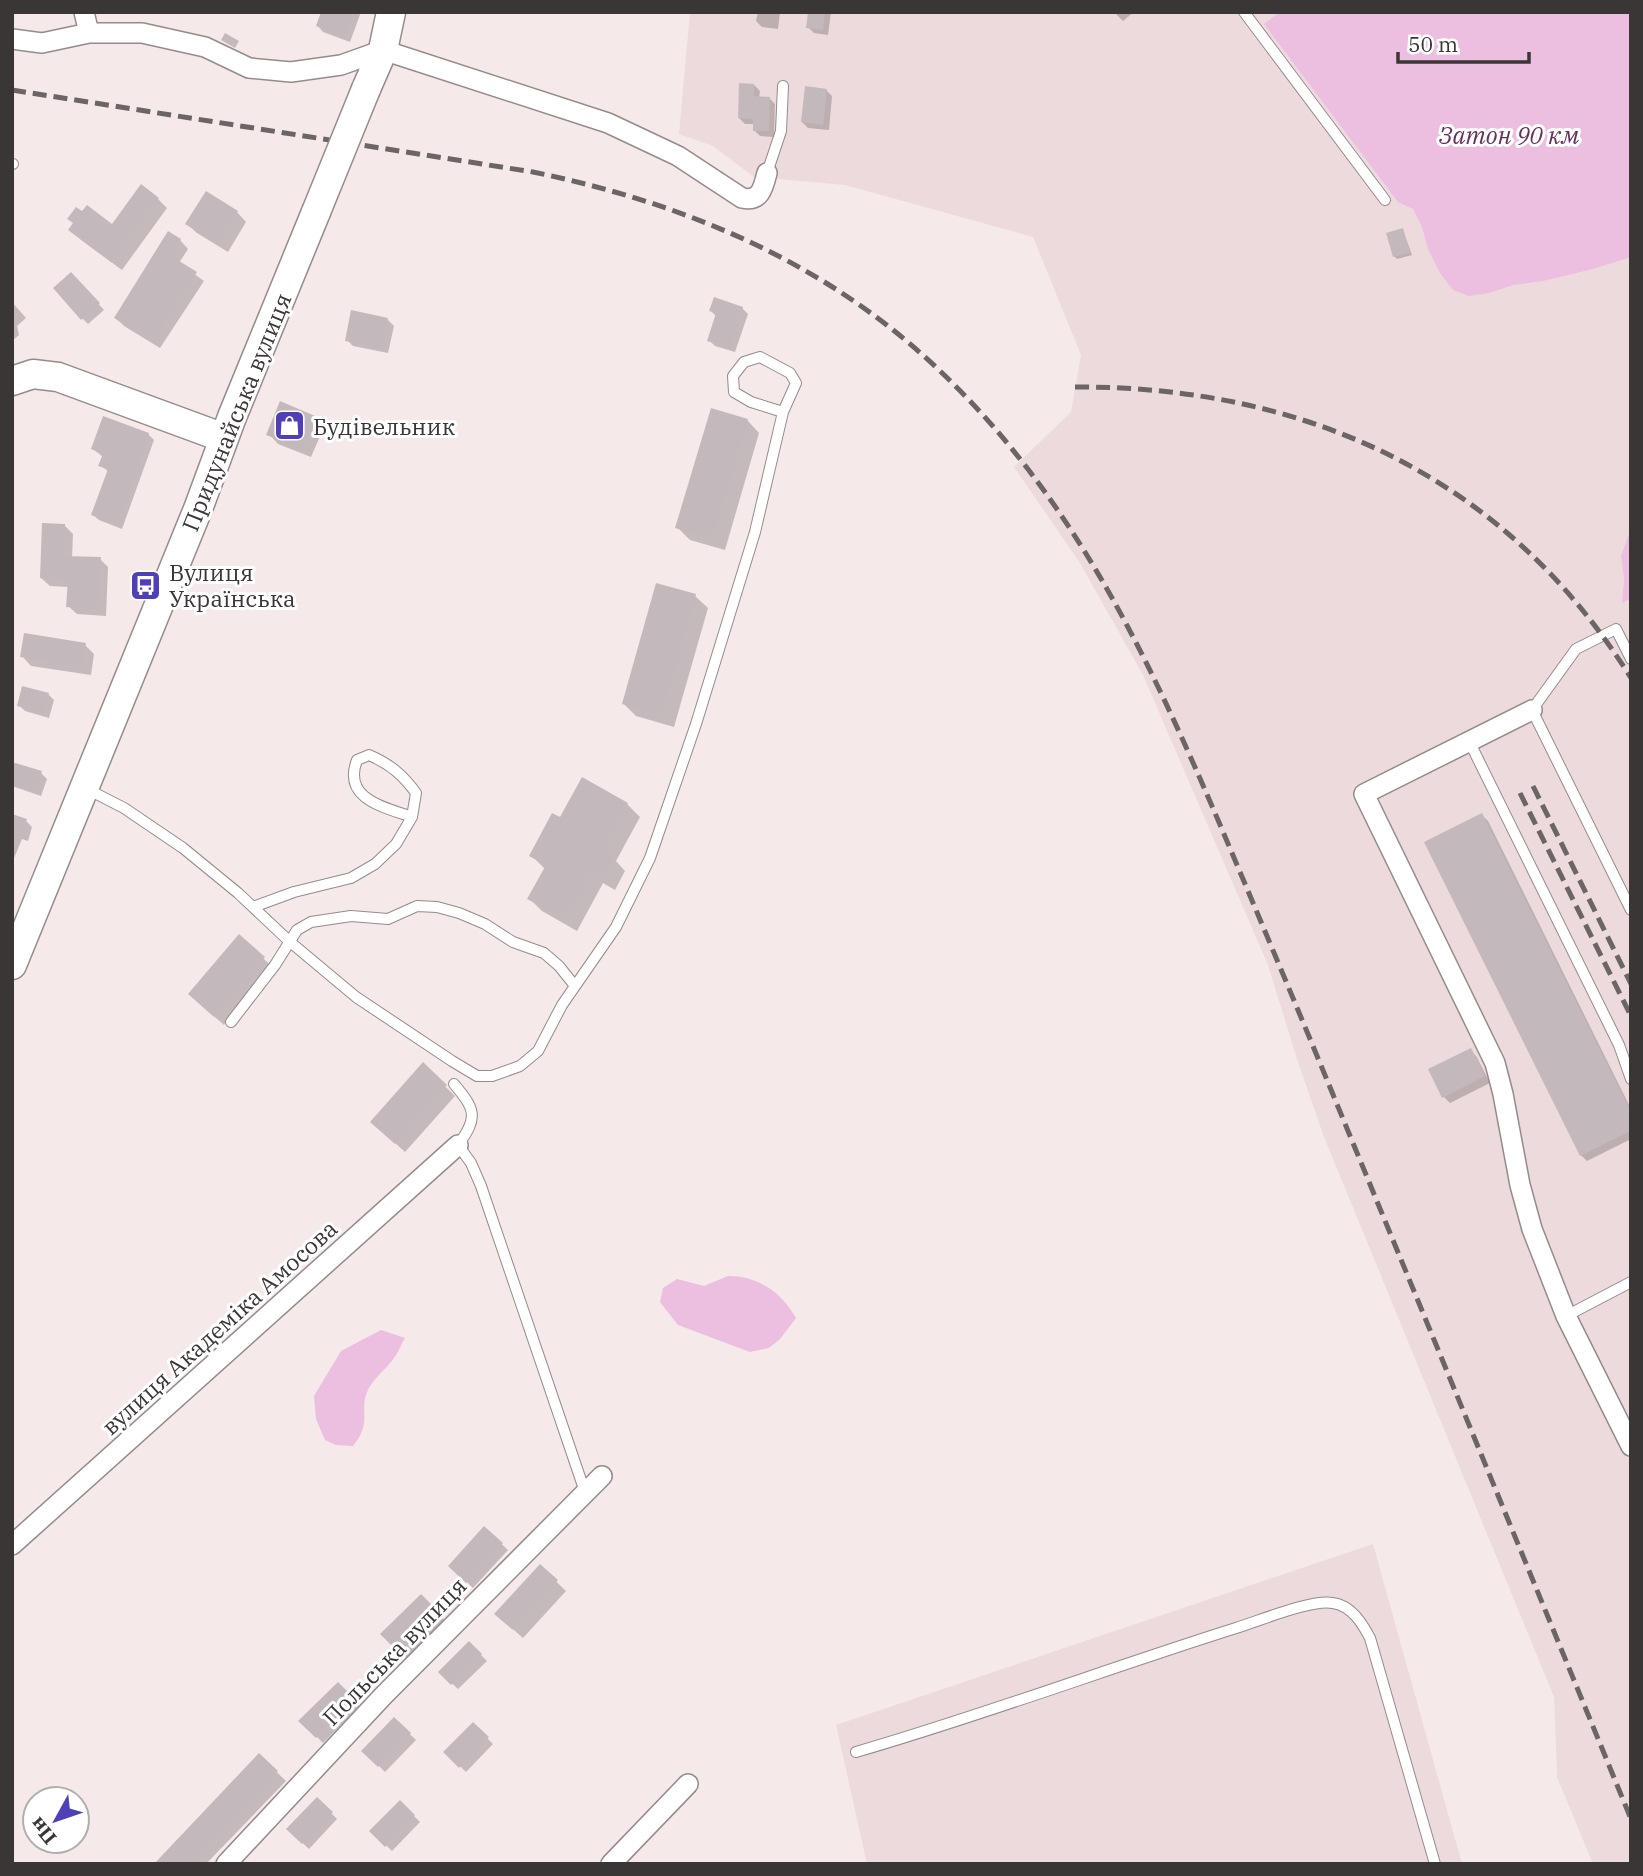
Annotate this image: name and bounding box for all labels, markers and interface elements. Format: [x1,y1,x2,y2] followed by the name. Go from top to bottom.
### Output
[1398,21,1529,65] scale bar
[1408,30,1458,58] text: 50 m
[1439,119,1579,151] water label: Затон 90 км
[174,289,298,535] street label: Придунайська вулиця
[273,409,307,443] shop icon: Будівельник
[313,411,456,441] place label: Будівельник
[169,557,296,613] place label: Вулиця Українська
[129,568,163,602] bus stop icon: Вулиця Українська
[95,1213,343,1441] street label: вулиця Академіка Амосова
[316,1570,472,1732] street label: Польська вулиця
[21,1785,91,1855] north arrow
[25,1812,61,1849] text: Пн

